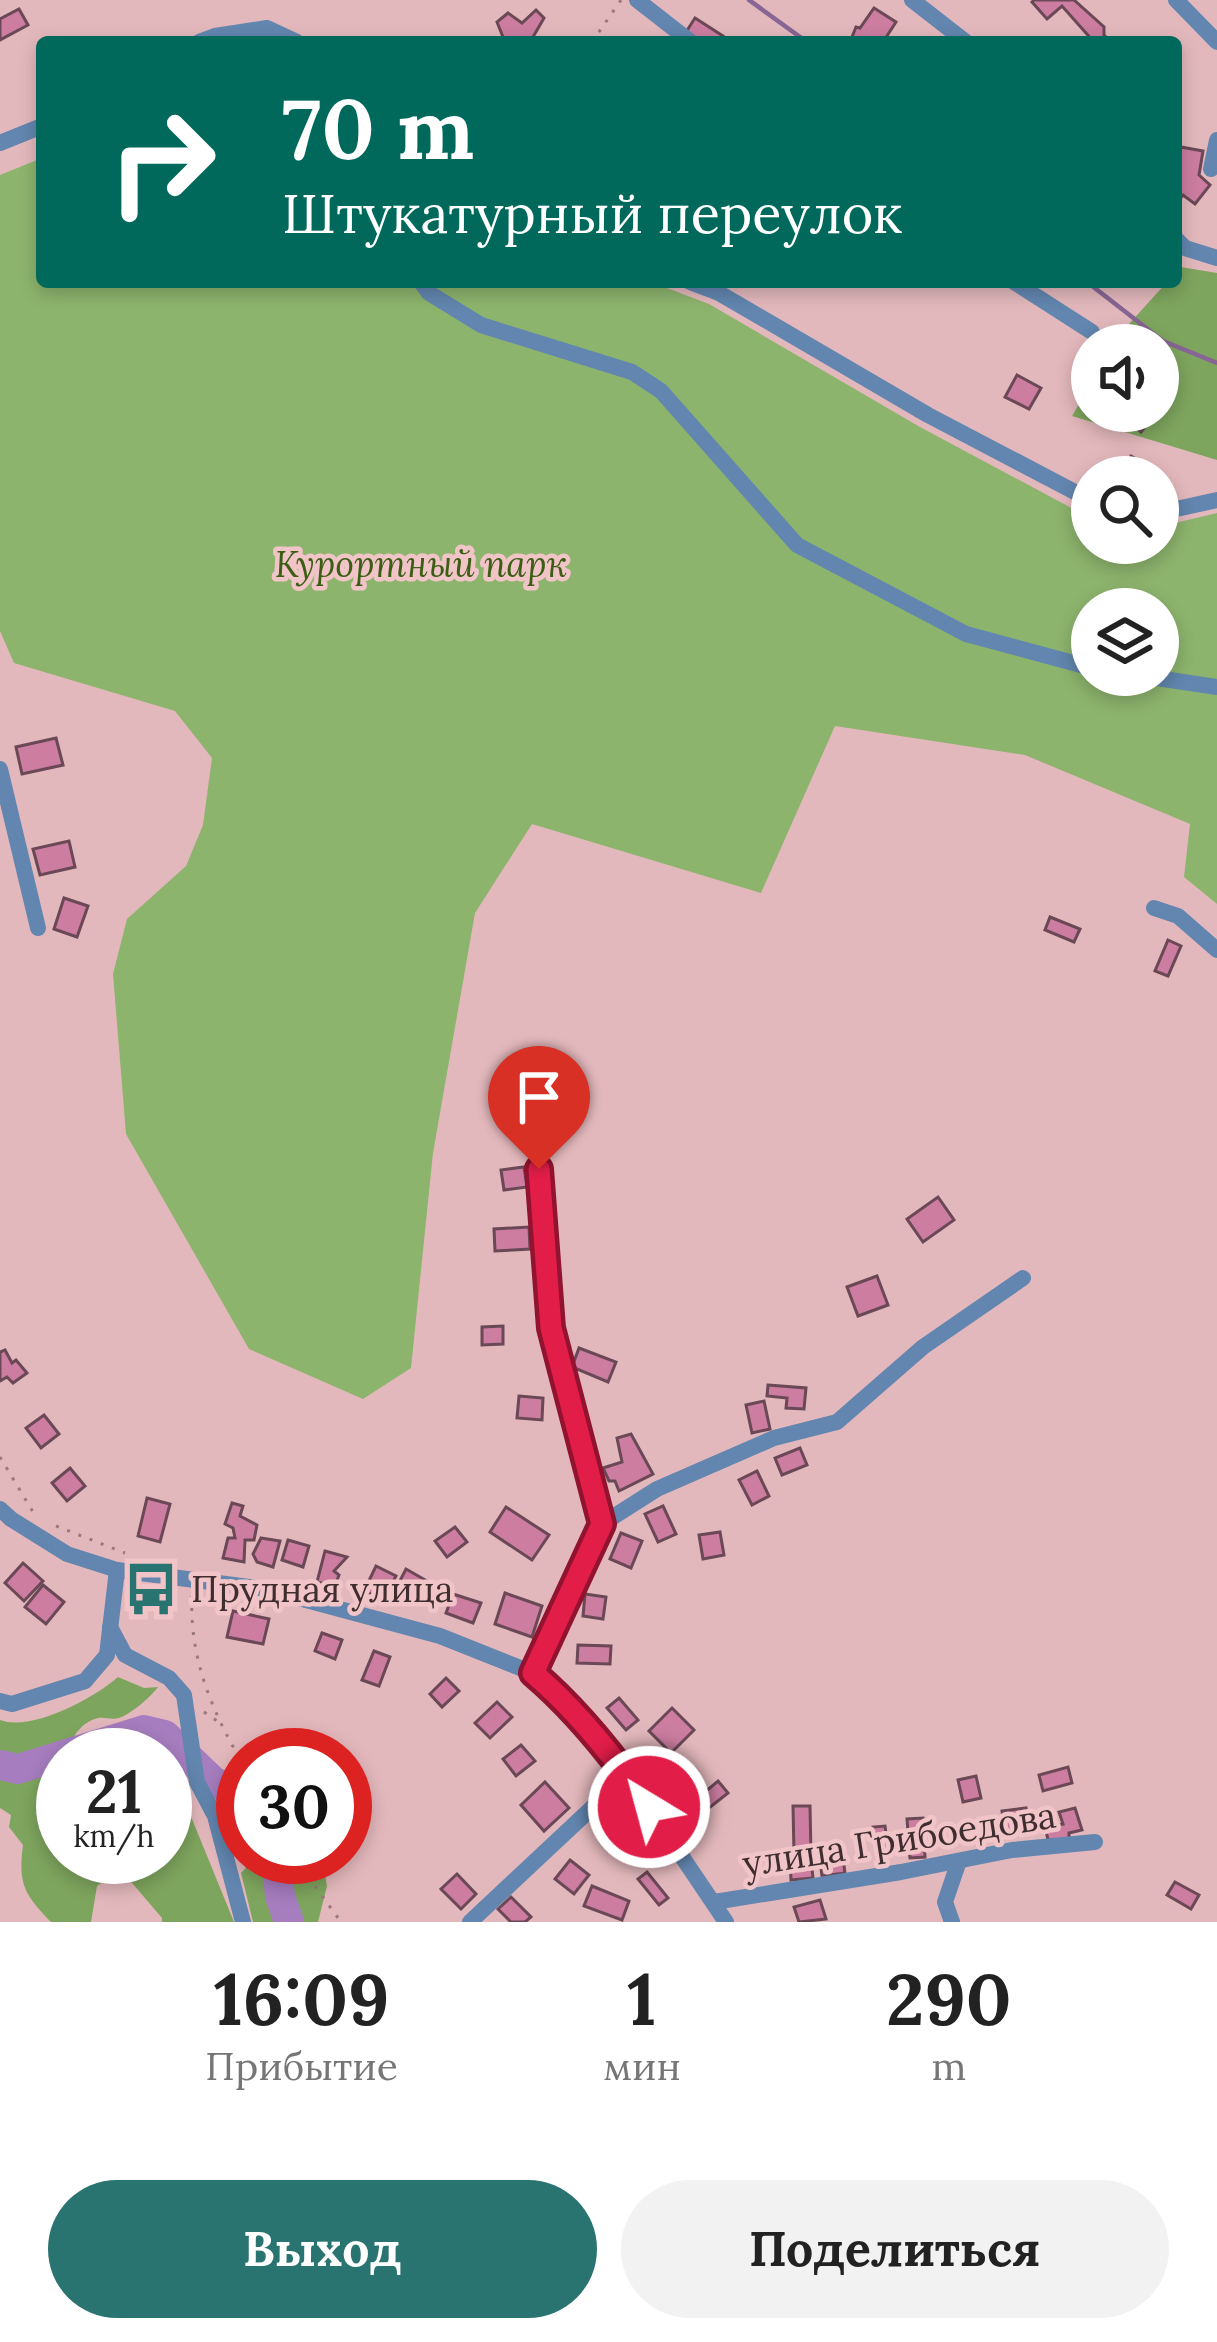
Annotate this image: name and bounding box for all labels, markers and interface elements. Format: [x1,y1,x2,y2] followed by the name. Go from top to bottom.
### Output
[282,74,474,182] text: 70 m
[84,84,240,240] icon: right
[282,179,902,248] text: Штукатурный переулок
[1071,324,1179,696] map controls
[1071,324,1179,432] button: sound
[1071,456,1179,564] button: search
[275,541,567,587] park label: Курортный парк
[1071,588,1179,696] button: layers
[488,1046,590,1169] pin
[506,1064,572,1130] icon: arrive
[122,1560,180,1618] bus stop icon: Прудная улица
[191,1566,453,1612] place label: Прудная улица
[216,1728,372,1884] speed limit sign: 30
[586,1744,712,1870] position arrow
[86,1753,142,1829] text: 21
[739,1792,1059,1886] street label: улица Грибоедова
[73,1817,155,1855] text: km/h
[214,1953,390,2045] text: 16:09
[627,1953,657,2045] text: 1
[886,1953,1012,2045] text: 290
[205,2041,398,2091] text: Прибытие
[603,2041,681,2091] text: мин
[931,2041,966,2091] text: m
[48,2180,597,2318] button: Выход
[621,2180,1169,2318] button: Поделиться

